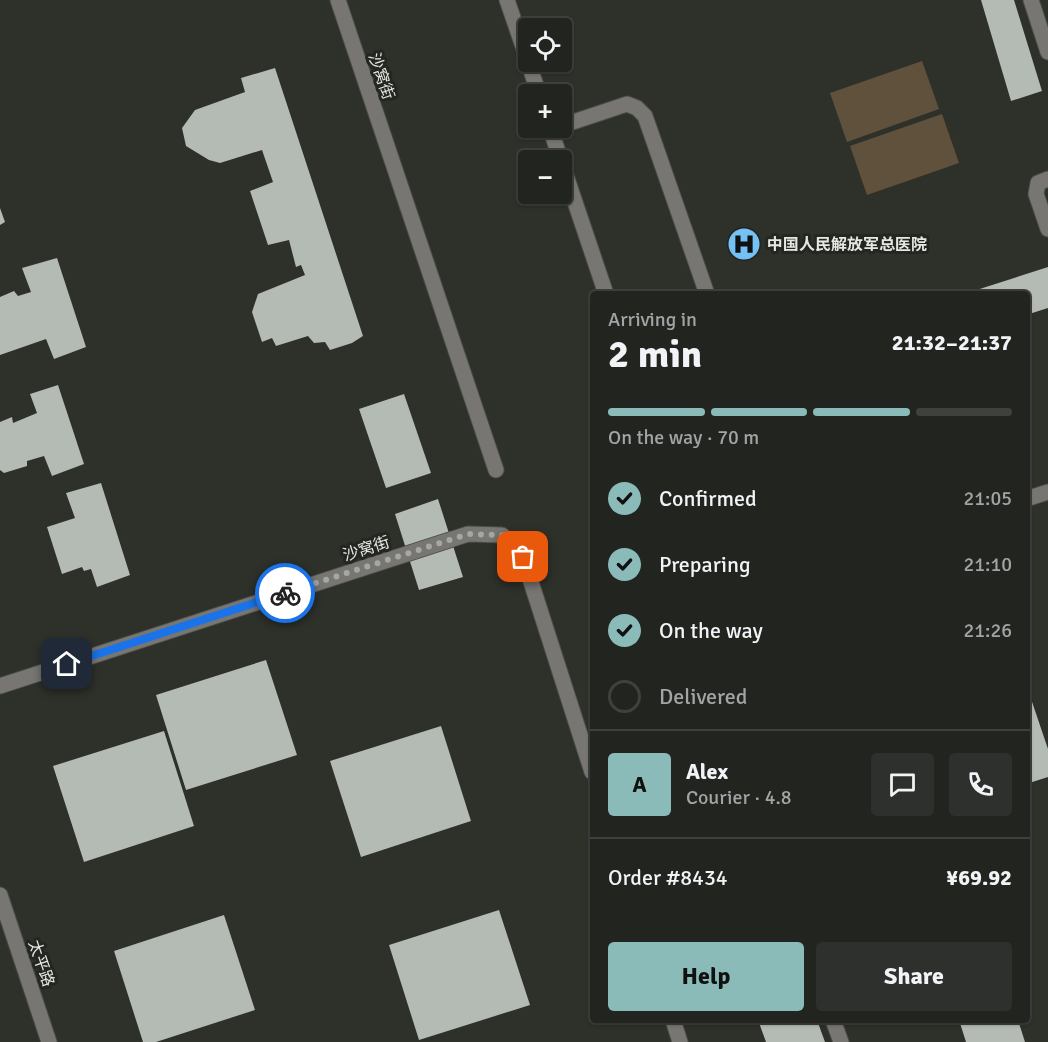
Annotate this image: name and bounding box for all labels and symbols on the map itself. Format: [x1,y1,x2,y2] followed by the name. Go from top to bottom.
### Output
[364,50,398,102] street label: 沙窝街
[726,226,762,262] hospital icon: 中国人民解放军总医院
[767,235,927,255] place label: 中国人民解放军总医院
[497,531,548,582] pin
[340,532,392,566] street label: 沙窝街
[255,563,315,623] courier
[41,638,92,689] pin
[24,937,58,989] street label: 太平路

